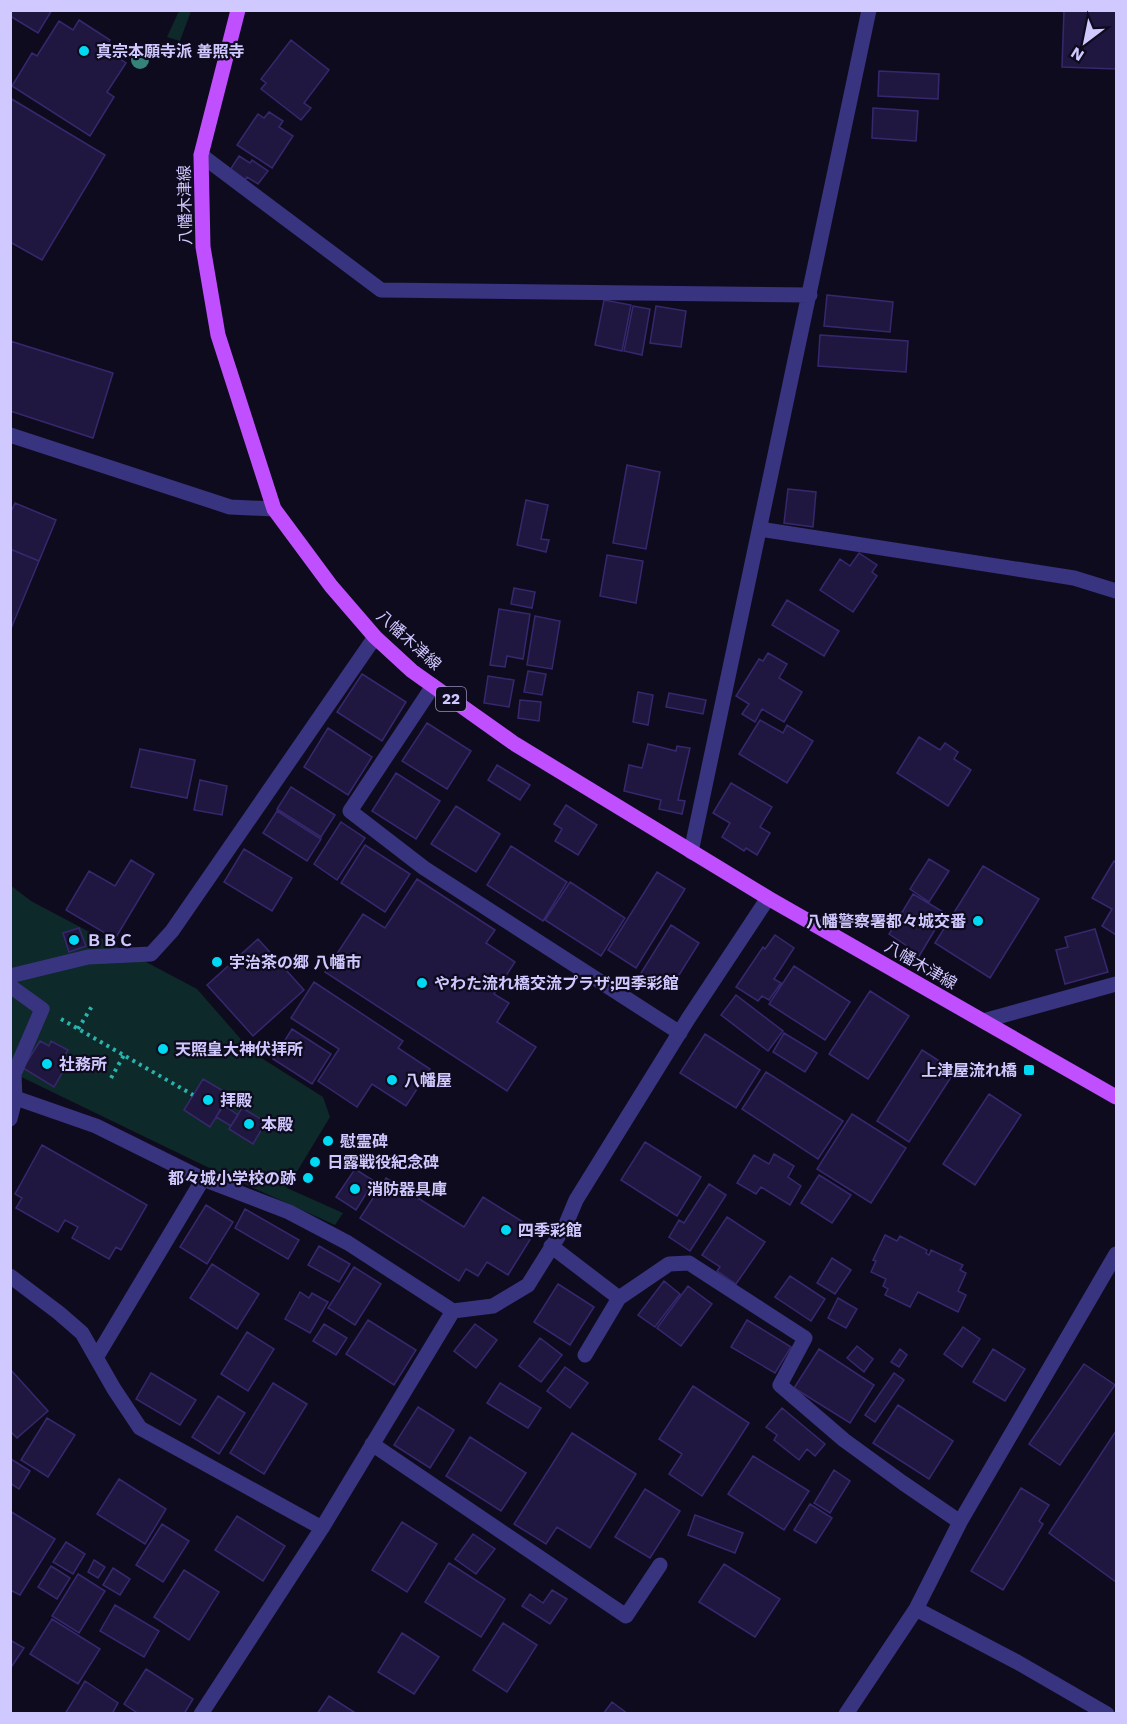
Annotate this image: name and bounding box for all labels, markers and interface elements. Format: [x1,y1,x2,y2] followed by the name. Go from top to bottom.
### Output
[1055,12,1115,72] north arrow
[96,42,245,61] place label: 真宗本願寺派 善照寺
[1067,43,1087,65] text: N
[77,44,91,58] marker: 真宗本願寺派 善照寺
[175,165,195,245] street label: 八幡木津線
[373,606,445,674] street label: 八幡木津線
[436,687,466,711] road number: 22
[806,912,966,931] place label: 八幡警察署都々城交番
[971,914,985,928] marker: 八幡警察署都々城交番
[86,931,134,950] place label: ＢＢＣ
[67,933,81,947] marker: ＢＢＣ
[882,937,960,993] street label: 八幡木津線
[229,953,362,972] place label: 宇治茶の郷 八幡市
[210,955,224,969] marker: 宇治茶の郷 八幡市
[434,974,679,993] place label: やわた流れ橋交流プラザ;四季彩館
[415,976,429,990] marker: やわた流れ橋交流プラザ;四季彩館
[175,1040,303,1059] place label: 天照皇大神伏拝所
[156,1042,170,1056] marker: 天照皇大神伏拝所
[59,1055,107,1074] place label: 社務所
[40,1057,54,1071] marker: 社務所
[921,1061,1017,1080] place label: 上津屋流れ橋
[1022,1063,1036,1077] marker: 上津屋流れ橋
[404,1071,452,1090] place label: 八幡屋
[385,1073,399,1087] marker: 八幡屋
[220,1091,252,1110] place label: 拝殿
[201,1093,215,1107] marker: 拝殿
[261,1115,293,1134] place label: 本殿
[242,1117,256,1131] marker: 本殿
[340,1132,388,1151] place label: 慰霊碑
[321,1134,335,1148] marker: 慰霊碑
[327,1153,439,1172] place label: 日露戦役紀念碑
[308,1155,322,1169] marker: 日露戦役紀念碑
[168,1169,296,1188] place label: 都々城小学校の跡
[301,1171,315,1185] marker: 都々城小学校の跡
[367,1180,447,1199] place label: 消防器具庫
[348,1182,362,1196] marker: 消防器具庫
[518,1221,582,1240] place label: 四季彩館
[499,1223,513,1237] marker: 四季彩館

